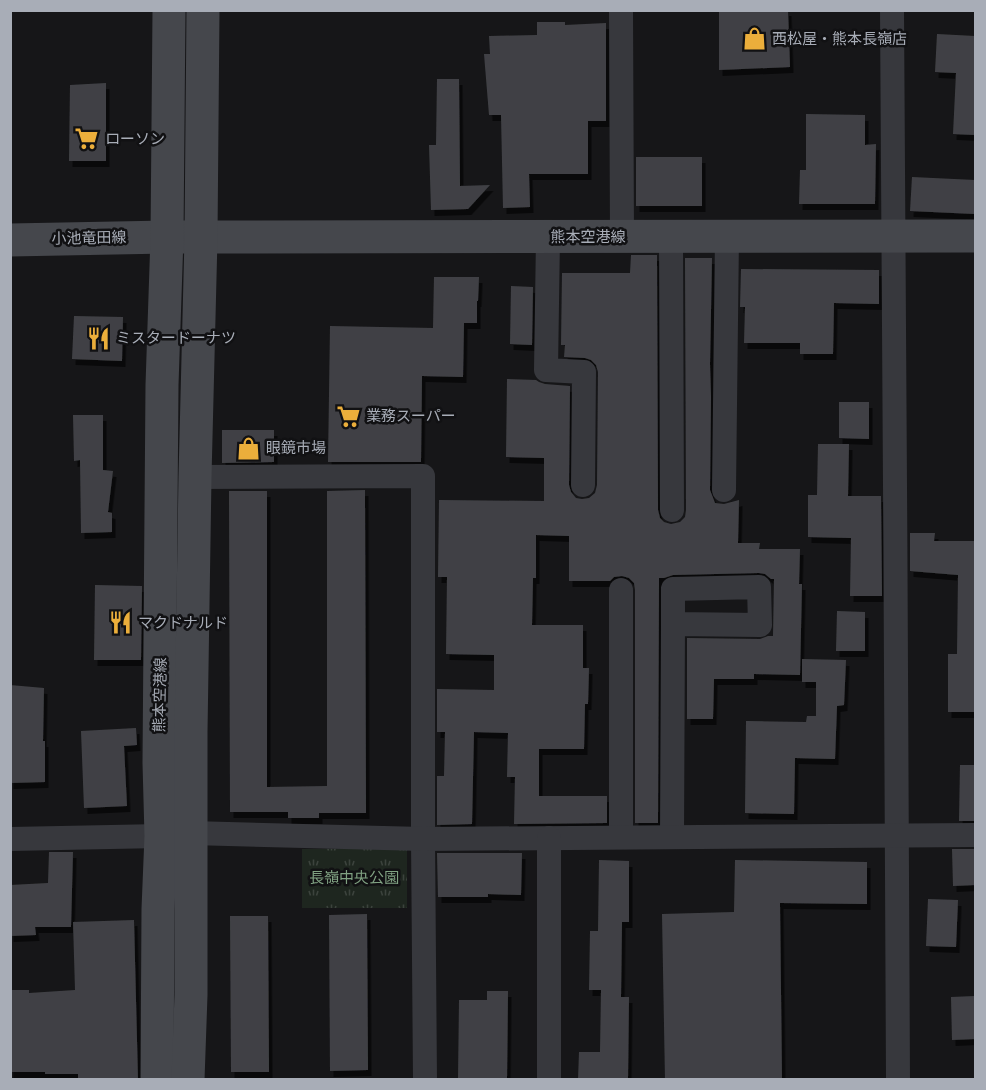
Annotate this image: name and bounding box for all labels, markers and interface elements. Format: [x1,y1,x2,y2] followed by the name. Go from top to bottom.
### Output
[741,26,767,52] shop icon: 西松屋・熊本長嶺店
[772,30,907,48] place label: 西松屋・熊本長嶺店
[74,126,100,152] supermarket icon: ローソン
[105,130,165,148] place label: ローソン
[51,228,127,248] street label: 小池竜田線
[550,228,626,246] street label: 熊本空港線
[85,325,111,351] restaurant icon: ミスタードーナツ
[116,329,236,347] place label: ミスタードーナツ
[335,403,361,429] supermarket icon: 業務スーパー
[366,407,456,425] place label: 業務スーパー
[235,435,261,461] shop icon: 眼鏡市場
[266,439,326,457] place label: 眼鏡市場
[107,610,133,636] restaurant icon: マクドナルド
[138,614,228,632] place label: マクドナルド
[150,657,170,733] street label: 熊本空港線
[309,869,399,887] park label: 長嶺中央公園

